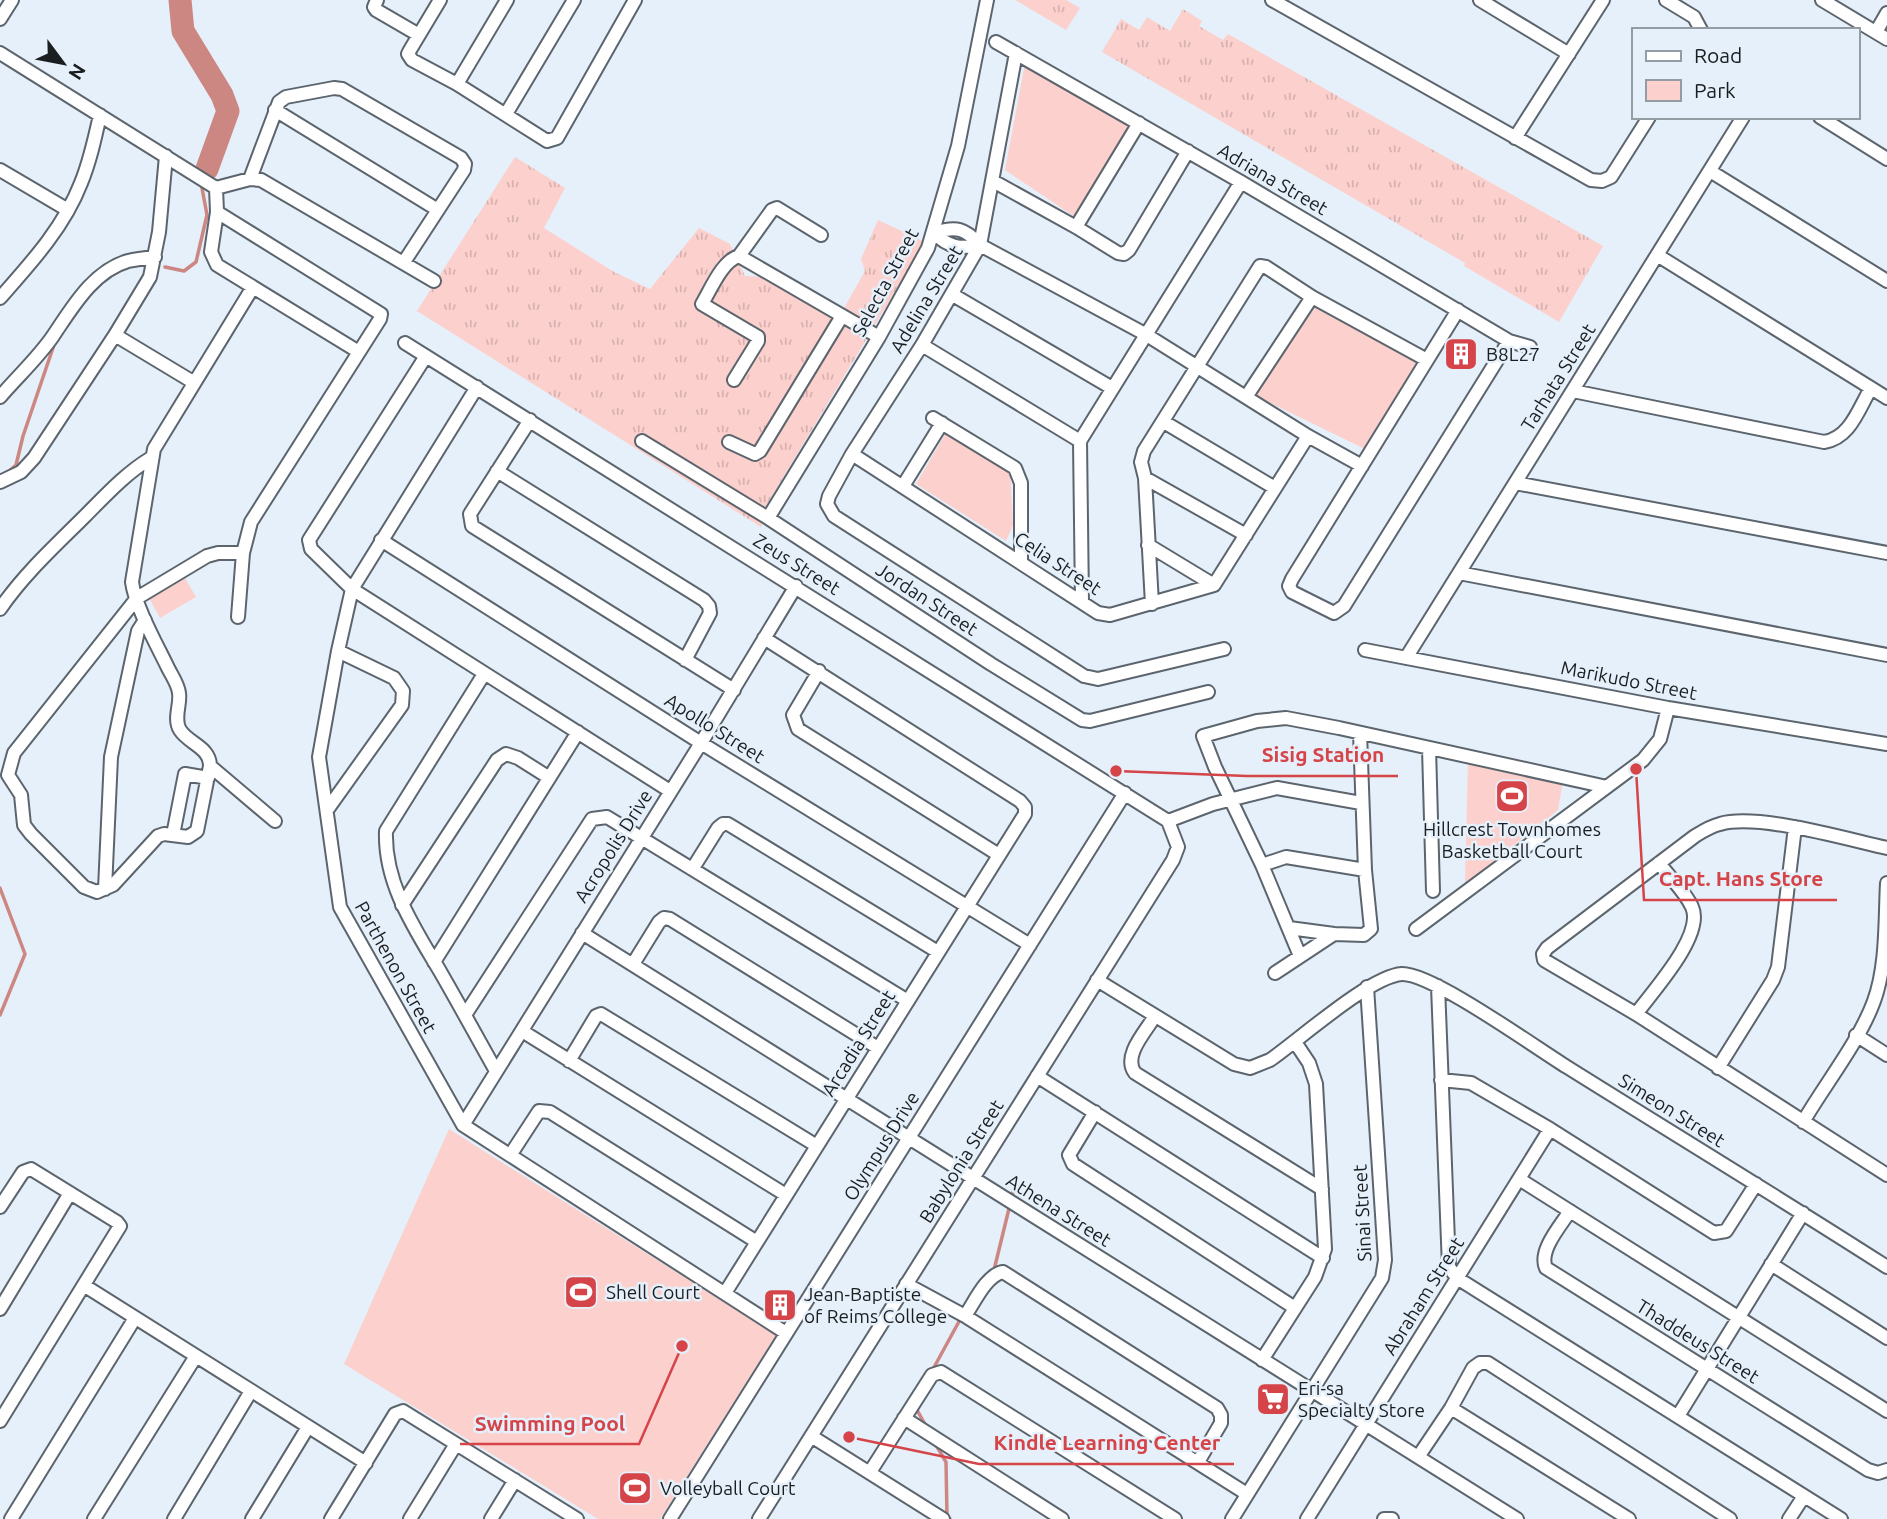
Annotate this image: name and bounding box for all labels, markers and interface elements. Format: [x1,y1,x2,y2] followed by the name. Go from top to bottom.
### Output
[28,28,98,98] north arrow
[1632,28,1859,119] legend
[1694,43,1742,67] text: Road
[64,60,91,84] text: N
[1694,78,1736,102] text: Park
[1214,139,1332,220] street label: Adriana Street
[847,224,923,340] street label: Selecta Street
[885,241,967,357] street label: Adelina Street
[1516,319,1600,435] street label: Tarhata Street
[1442,335,1480,373] building icon: B8L27
[1486,343,1540,365] place label: B8L27
[1011,527,1106,599] street label: Celia Street
[750,529,845,600] street label: Zeus Street
[872,558,982,640] street label: Jordan Street
[1559,656,1699,704] street label: Marikudo Street
[661,689,769,768] street label: Apollo Street
[1247,734,1398,776] callout: Sisig Station
[1262,742,1384,766] text: Sisig Station
[1493,777,1531,815] sports icon: Hillcrest Townhomes Basketball Court
[570,786,656,906] street label: Acropolis Drive
[1423,818,1601,862] place label: Hillcrest Townhomes Basketball Court
[1644,858,1837,900] callout: Capt. Hans Store
[1659,866,1823,890] text: Capt. Hans Store
[351,897,442,1037] street label: Parthenon Street
[817,985,900,1100] street label: Arcadia Street
[1615,1069,1730,1152] street label: Simeon Street
[839,1087,923,1205] street label: Olympus Drive
[914,1095,1008,1227] street label: Babylonia Street
[1348,1163,1376,1262] street label: Sinai Street
[1003,1169,1116,1251] street label: Athena Street
[1378,1233,1468,1359] street label: Abraham Street
[562,1273,600,1311] sports icon: Shell Court
[606,1281,700,1303] place label: Shell Court
[804,1283,947,1327] place label: Jean-Baptiste of Reims College
[761,1286,799,1324] building icon: Jean-Baptiste of Reims College
[1633,1294,1764,1388] street label: Thaddeus Street
[1298,1377,1425,1421] place label: Eri-sa Specialty Store
[1254,1380,1292,1418] supermarket icon: Eri-sa Specialty Store
[460,1402,639,1444] callout: Swimming Pool
[475,1411,625,1435] text: Swimming Pool
[979,1422,1234,1464] callout: Kindle Learning Center
[994,1430,1221,1454] text: Kindle Learning Center
[616,1469,654,1507] sports icon: Volleyball Court
[660,1477,796,1499] place label: Volleyball Court

